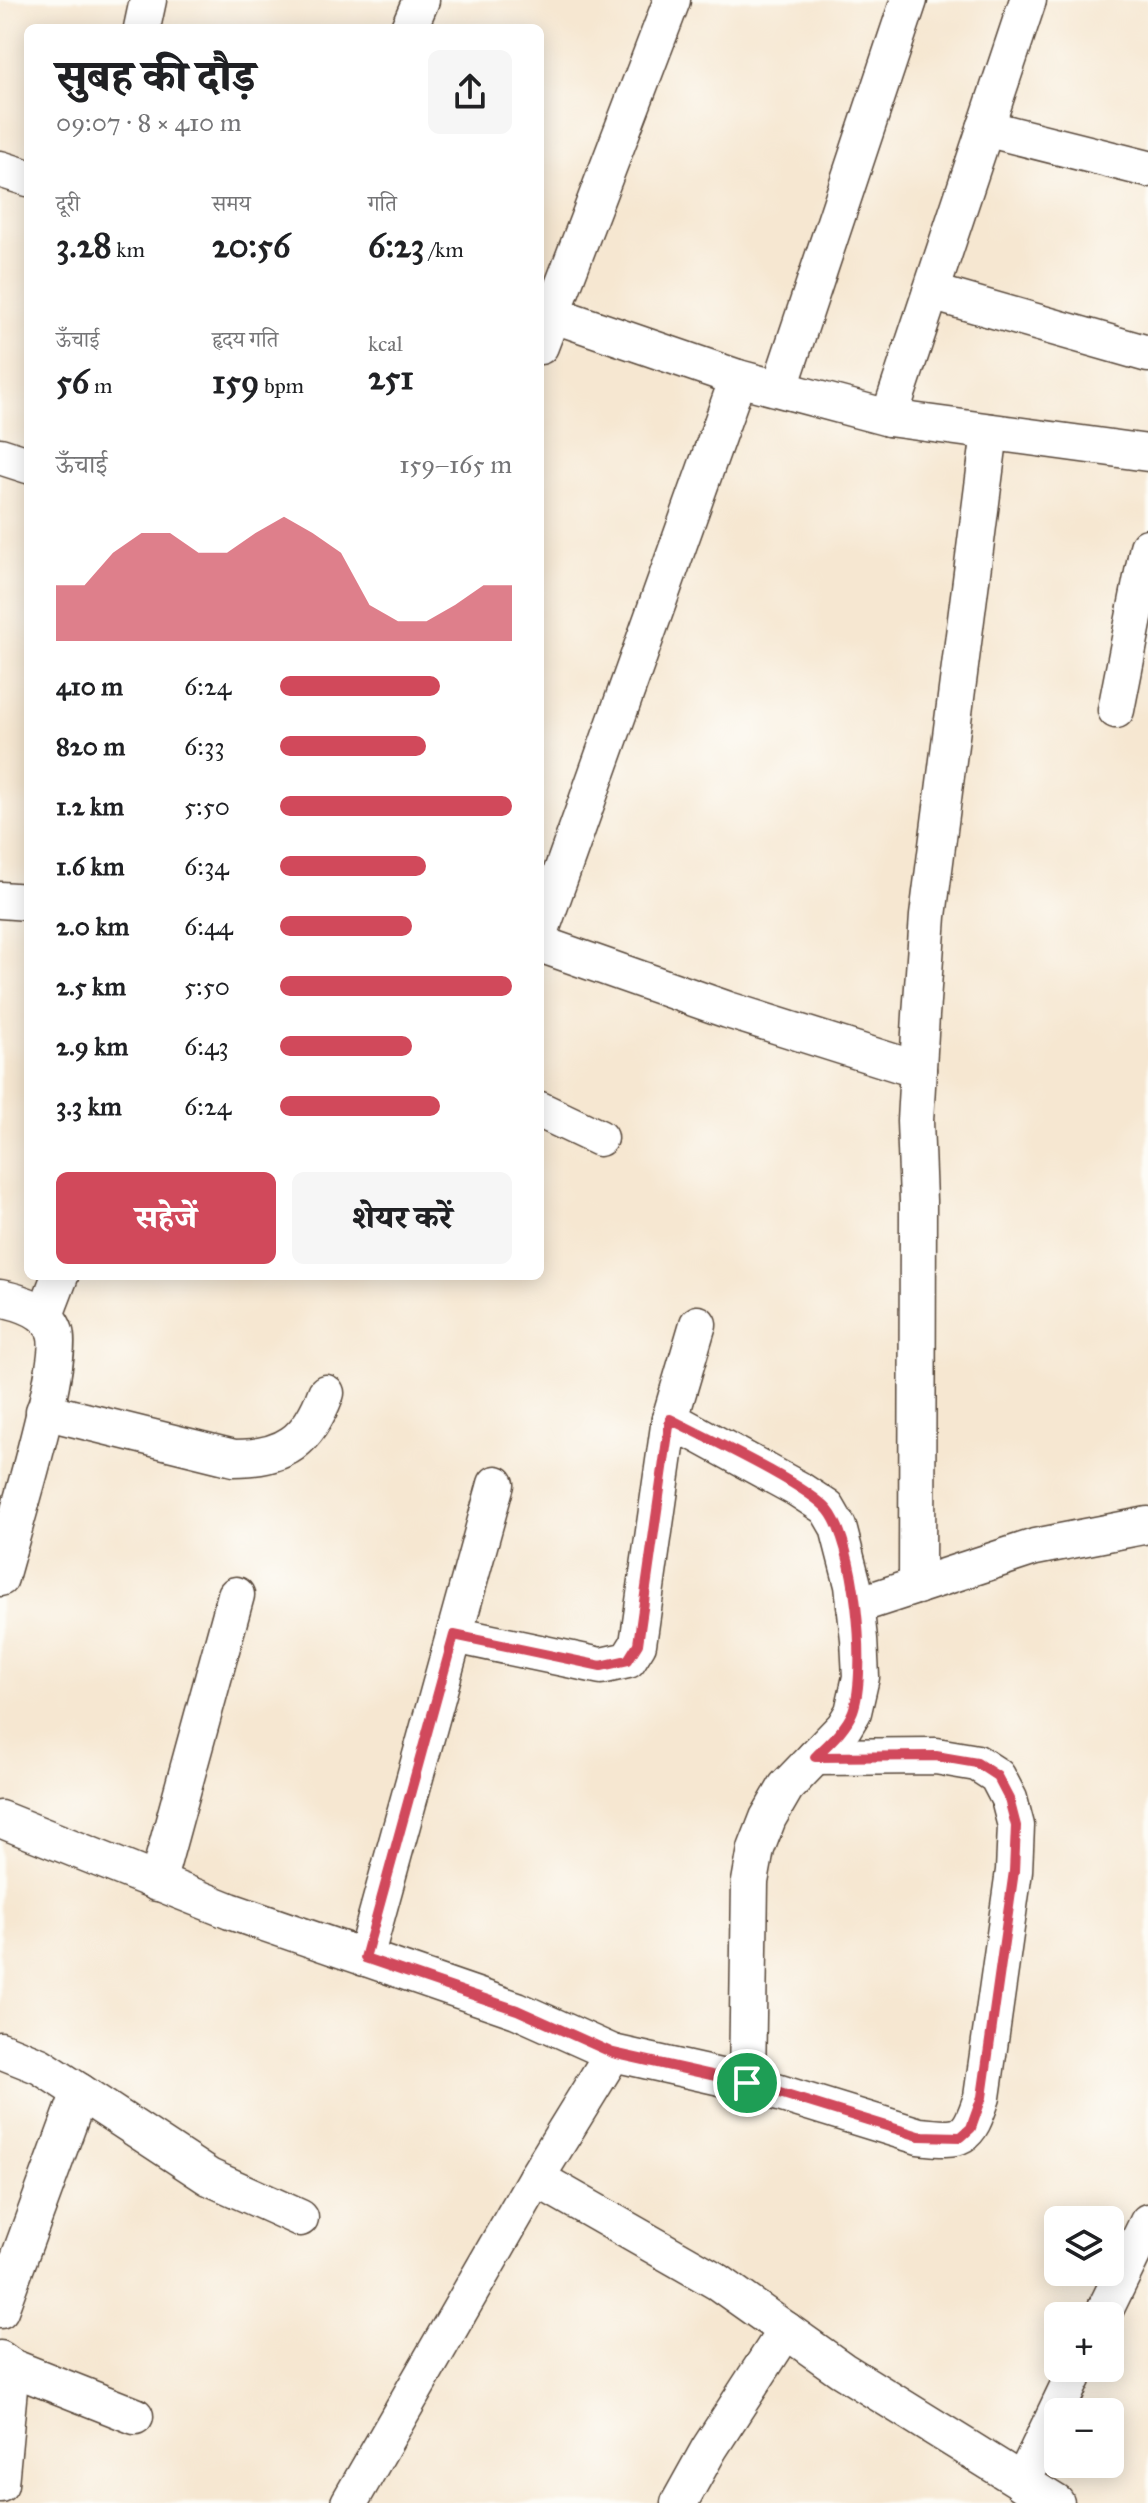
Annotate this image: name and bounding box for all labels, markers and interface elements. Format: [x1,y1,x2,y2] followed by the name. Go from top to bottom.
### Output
[56,49,255,103] text: सुबह की दौड़
[428,50,512,134] button: share
[56,106,242,138] text: 09:07 · 8 × 410 m
[56,190,80,217] text: दूरी
[212,190,251,217] text: समय
[368,190,397,217] text: गति
[56,225,112,266] text: 3.28
[212,225,290,266] text: 20:56
[368,225,424,266] text: 6:23
[112,236,145,263] text: km
[424,236,464,263] text: /km
[56,326,99,353] text: ऊँचाई
[212,326,278,353] text: हृदय गति
[368,330,403,357] text: kcal
[368,357,414,398] text: 251
[56,361,89,402] text: 56
[212,361,259,402] text: 159
[89,372,112,399] text: m
[259,372,304,399] text: bpm
[56,448,107,480] text: ऊँचाई
[399,448,512,480] text: 159–165 m
[56,670,123,702] text: 410 m
[184,670,231,702] text: 6:24
[56,730,125,762] text: 820 m
[184,730,225,762] text: 6:33
[56,790,124,822] text: 1.2 km
[184,790,230,822] text: 5:50
[56,850,125,882] text: 1.6 km
[184,850,229,882] text: 6:34
[56,910,129,942] text: 2.0 km
[184,910,233,942] text: 6:44
[56,970,126,1002] text: 2.5 km
[184,970,230,1002] text: 5:50
[56,1030,128,1062] text: 2.9 km
[184,1030,229,1062] text: 6:43
[56,1090,122,1122] text: 3.3 km
[184,1090,231,1122] text: 6:24
[56,1172,276,1264] button: सहेजें
[292,1172,512,1264] button: शेयर करें
[713,2049,781,2117] pin
[725,2061,769,2105] icon: arrive
[1044,2206,1124,2478] map controls
[1044,2206,1124,2286] button: layers
[1044,2302,1124,2382] button: +
[1044,2398,1124,2478] button: −

